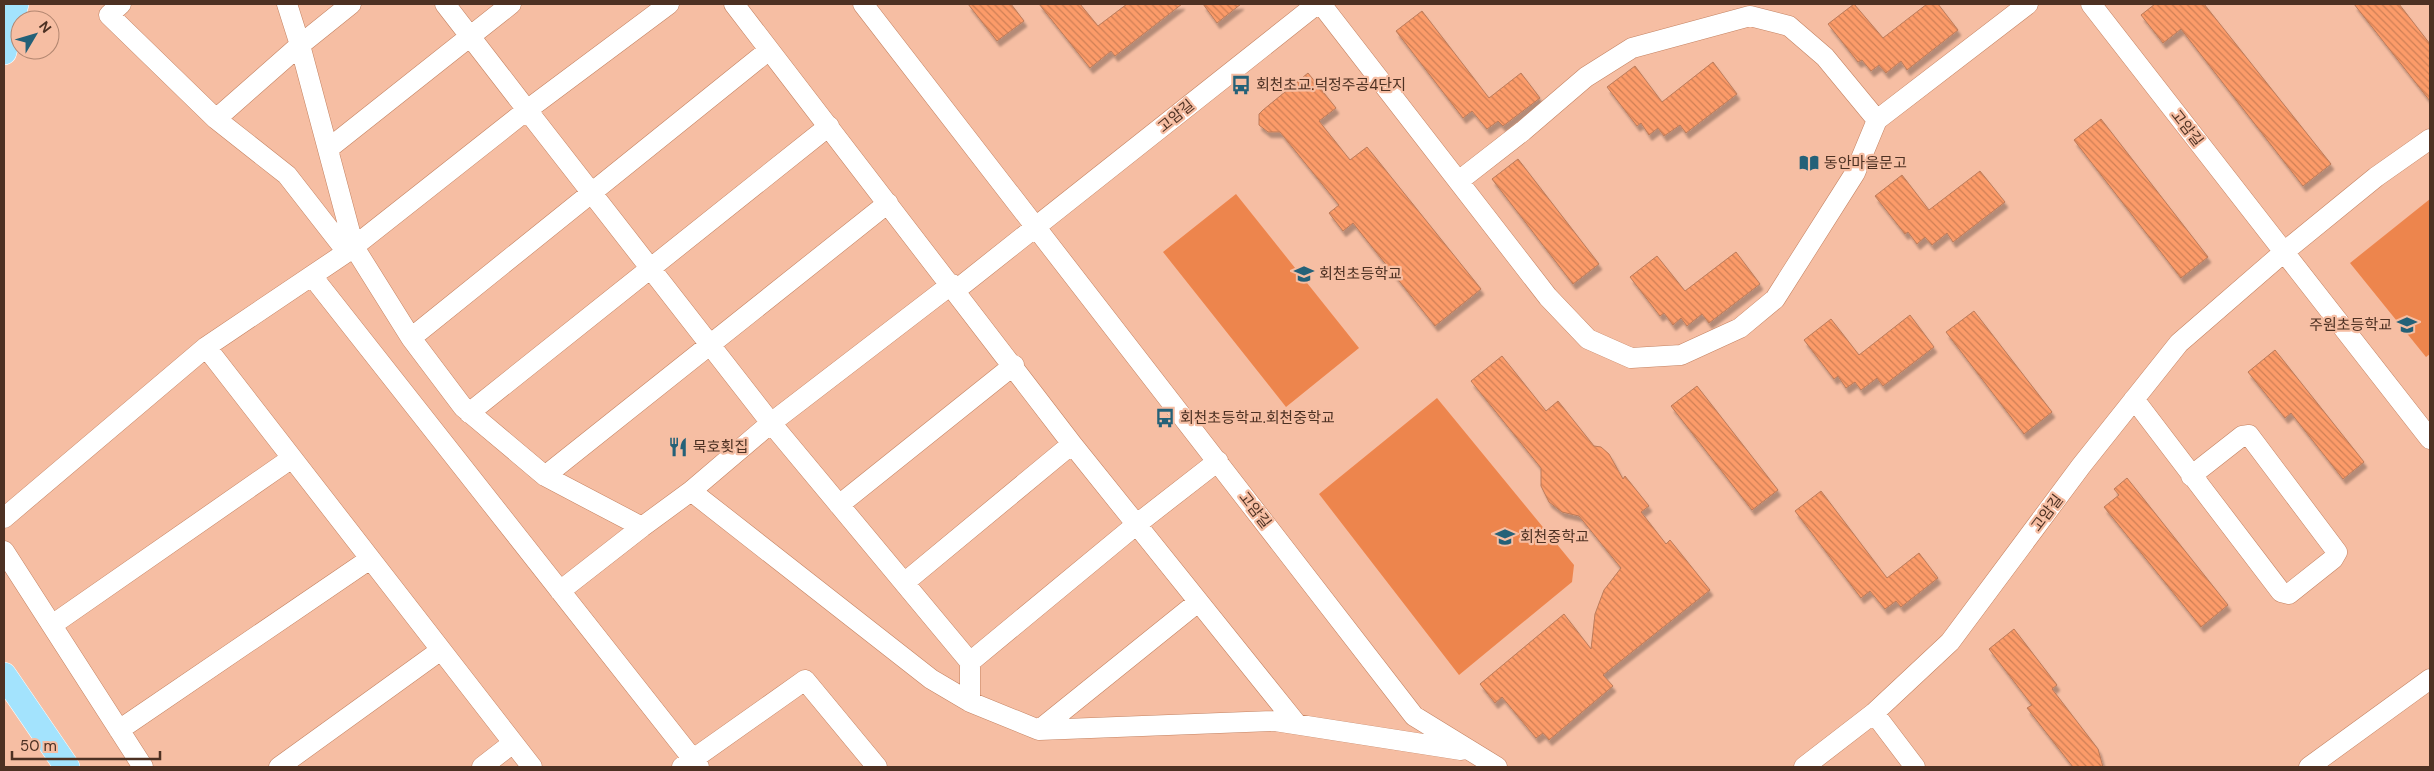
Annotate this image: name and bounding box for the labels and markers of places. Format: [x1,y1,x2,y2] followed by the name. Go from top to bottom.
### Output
[1230,74,1252,96] bus stop icon: 회천초교.덕정주공4단지
[1256,75,1406,95] place label: 회천초교.덕정주공4단지
[1798,152,1820,174] library icon: 동안마을문고
[1824,153,1907,173] place label: 동안마을문고
[1293,263,1315,285] school or university icon: 회천초등학교
[1319,264,1402,284] place label: 회천초등학교
[2396,314,2418,336] school or university icon: 주원초등학교
[2309,315,2392,335] place label: 주원초등학교
[1154,407,1176,429] bus stop icon: 회천초등학교.회천중학교
[1180,408,1335,428] place label: 회천초등학교.회천중학교
[667,436,689,458] restaurant icon: 묵호횟집
[693,437,748,457] place label: 묵호횟집
[1494,526,1516,548] school or university icon: 회천중학교
[1520,527,1589,547] place label: 회천중학교

